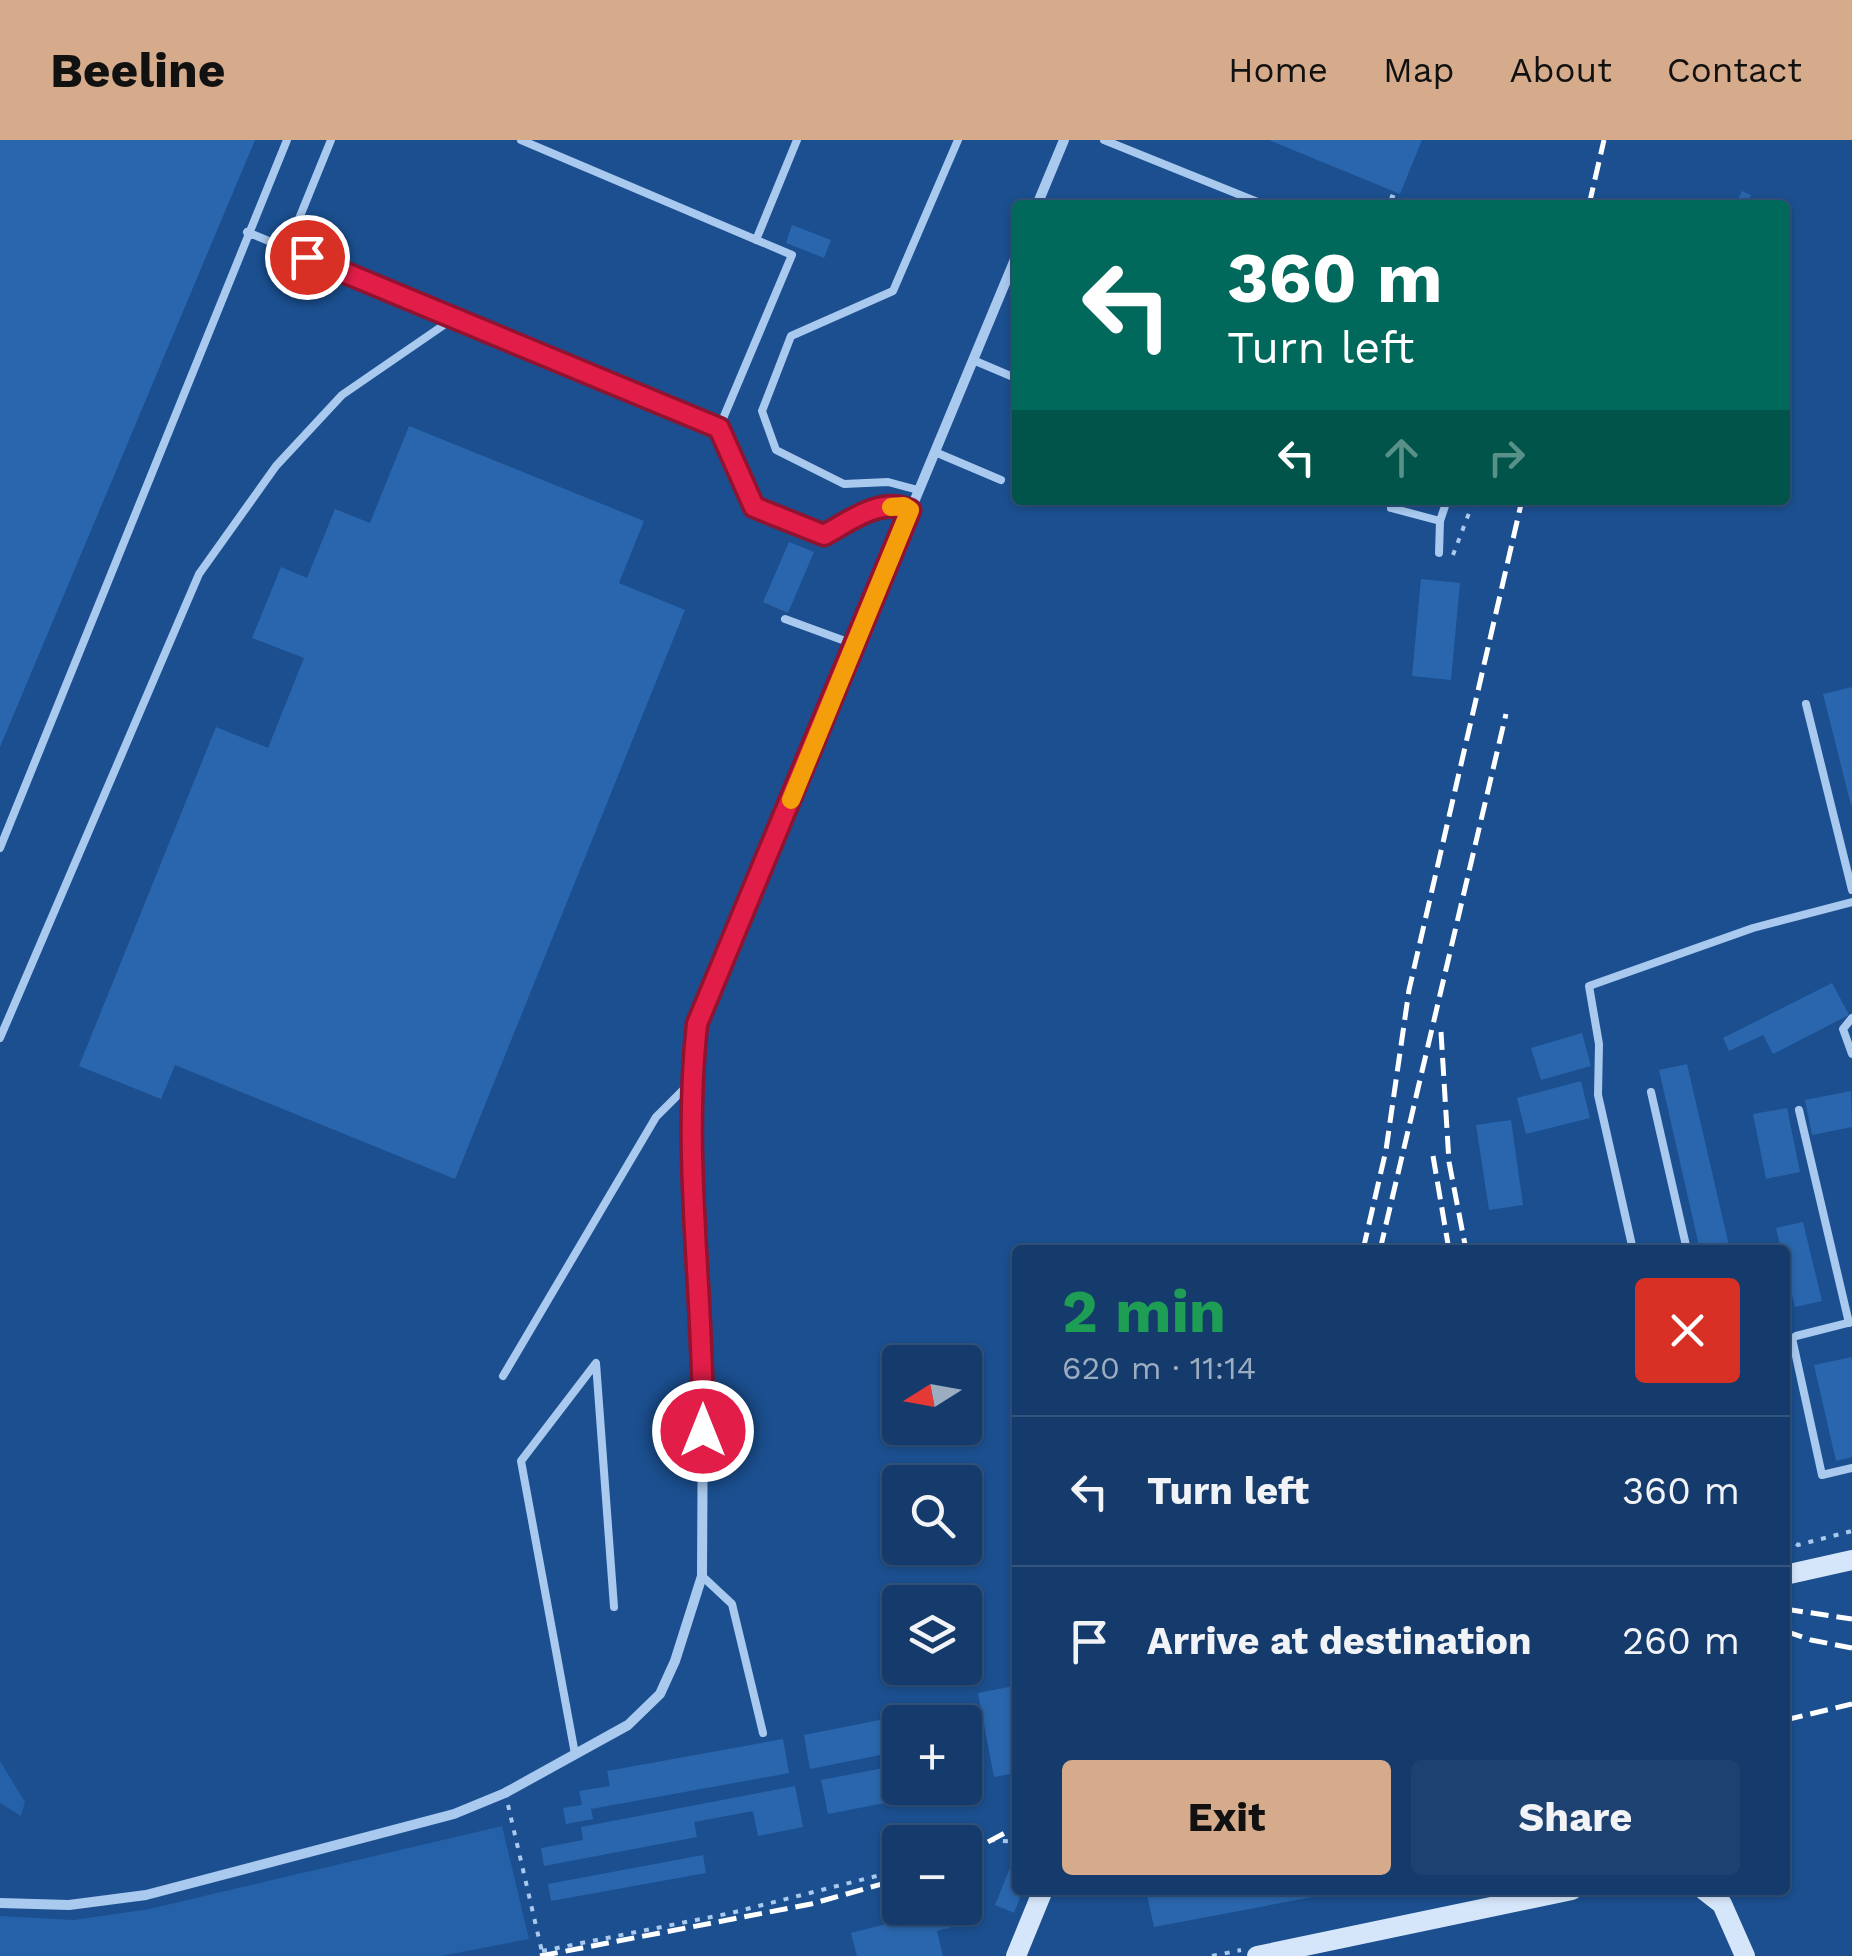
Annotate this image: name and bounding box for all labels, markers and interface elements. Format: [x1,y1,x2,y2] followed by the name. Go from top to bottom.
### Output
[50,42,226,99] text: Beeline
[1228,49,1328,91] text: Home
[1383,49,1455,91] text: Map
[1510,49,1612,91] text: About
[1667,49,1802,91] text: Contact
[265,215,350,300] pin
[280,230,335,285] icon: arrive
[1227,237,1443,319] text: 360 m
[1062,240,1192,370] icon: left
[1227,321,1414,374] text: Turn left
[1269,430,1324,485] icon: left
[1374,430,1429,485] icon: ahead
[1479,430,1534,485] icon: right
[1062,1276,1226,1347] text: 2 min
[1635,1278,1740,1383] button: close
[882,1345,982,1445] north arrow
[882,1345,982,1925] map controls
[1062,1349,1256,1387] text: 620 m · 11:14
[651,1379,755,1483] position arrow
[1062,1464,1117,1519] icon: left
[882,1465,982,1565] button: search
[1147,1469,1309,1513] text: Turn left
[1622,1469,1740,1513] text: 360 m
[882,1585,982,1685] button: layers
[1062,1614,1117,1669] icon: arrive
[1147,1619,1532,1663] text: Arrive at destination
[1622,1619,1740,1663] text: 260 m
[882,1705,982,1805] button: +
[1062,1760,1391,1875] button: Exit
[1411,1760,1740,1875] button: Share
[882,1825,982,1925] button: −

